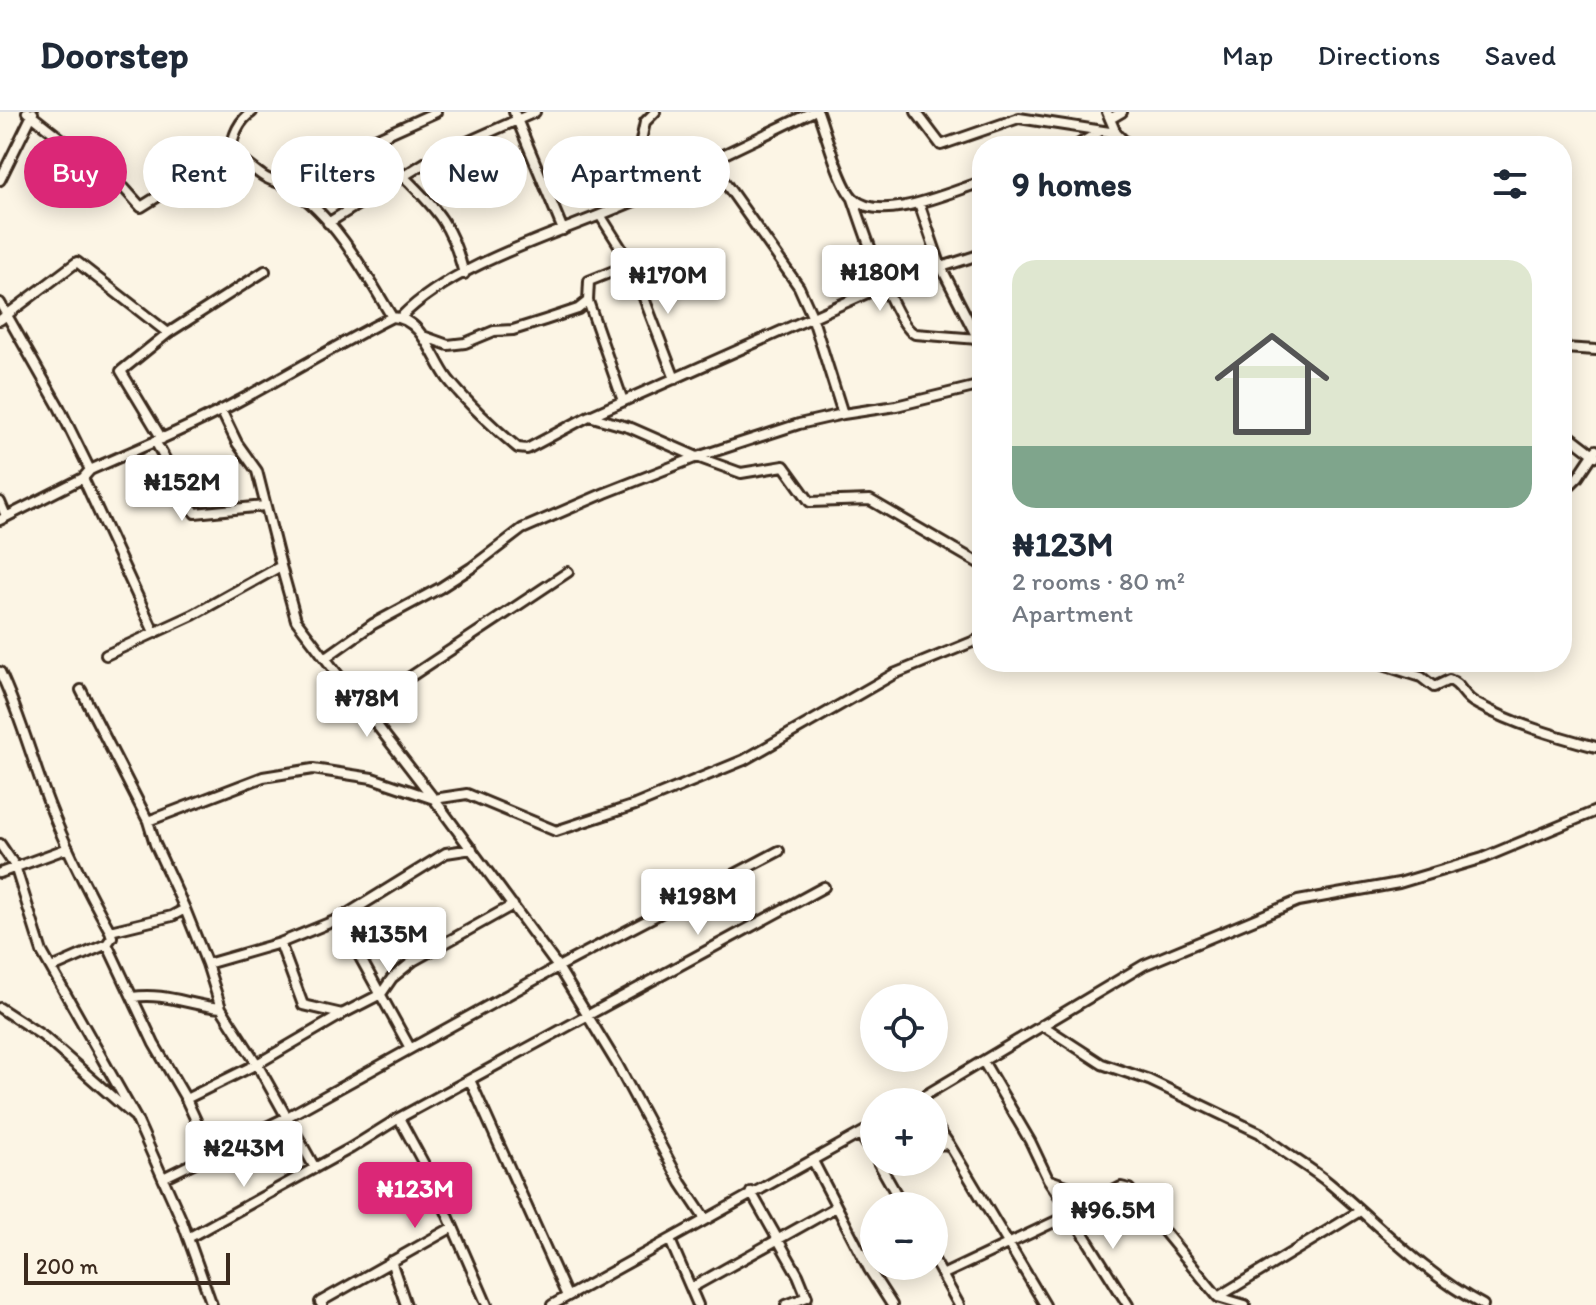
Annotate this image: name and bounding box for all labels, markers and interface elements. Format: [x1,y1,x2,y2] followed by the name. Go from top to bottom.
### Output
[40,32,189,78] text: Doorstep
[1222,38,1273,72] text: Map
[1317,38,1441,72] text: Directions
[1485,38,1556,72] text: Saved
[24,136,127,208] chip: Buy
[143,136,255,208] chip: Rent
[271,136,404,208] chip: Filters
[420,136,527,208] chip: New
[543,136,730,208] chip: Apartment
[1488,162,1532,206] icon: filters
[1012,164,1132,205] text: 9 homes
[824,245,936,313] pin: ₦180M
[612,248,724,316] pin: ₦170M
[840,255,920,287] text: ₦180M
[629,258,707,290] text: ₦170M
[1200,312,1344,456] icon: home
[126,455,238,523] pin: ₦152M
[143,465,221,497] text: ₦152M
[1012,524,1114,565] text: ₦123M
[1012,565,1185,597] text: 2 rooms · 80 m²
[1012,597,1133,629] text: Apartment
[320,671,414,739] pin: ₦78M
[335,681,399,713] text: ₦78M
[642,869,754,937] pin: ₦198M
[659,879,737,911] text: ₦198M
[333,907,445,975] pin: ₦135M
[350,917,428,949] text: ₦135M
[860,984,948,1280] map controls
[860,984,948,1072] button: locate
[860,1088,948,1176] button: +
[188,1121,300,1189] pin: ₦243M
[203,1131,285,1163] text: ₦243M
[359,1162,471,1230] pin: ₦123M
[376,1172,454,1204] text: ₦123M
[1048,1183,1178,1251] pin: ₦96.5M
[860,1192,948,1280] button: −
[1070,1193,1156,1225] text: ₦96.5M
[24,1249,230,1285] scale bar
[36,1253,98,1280] text: 200 m

